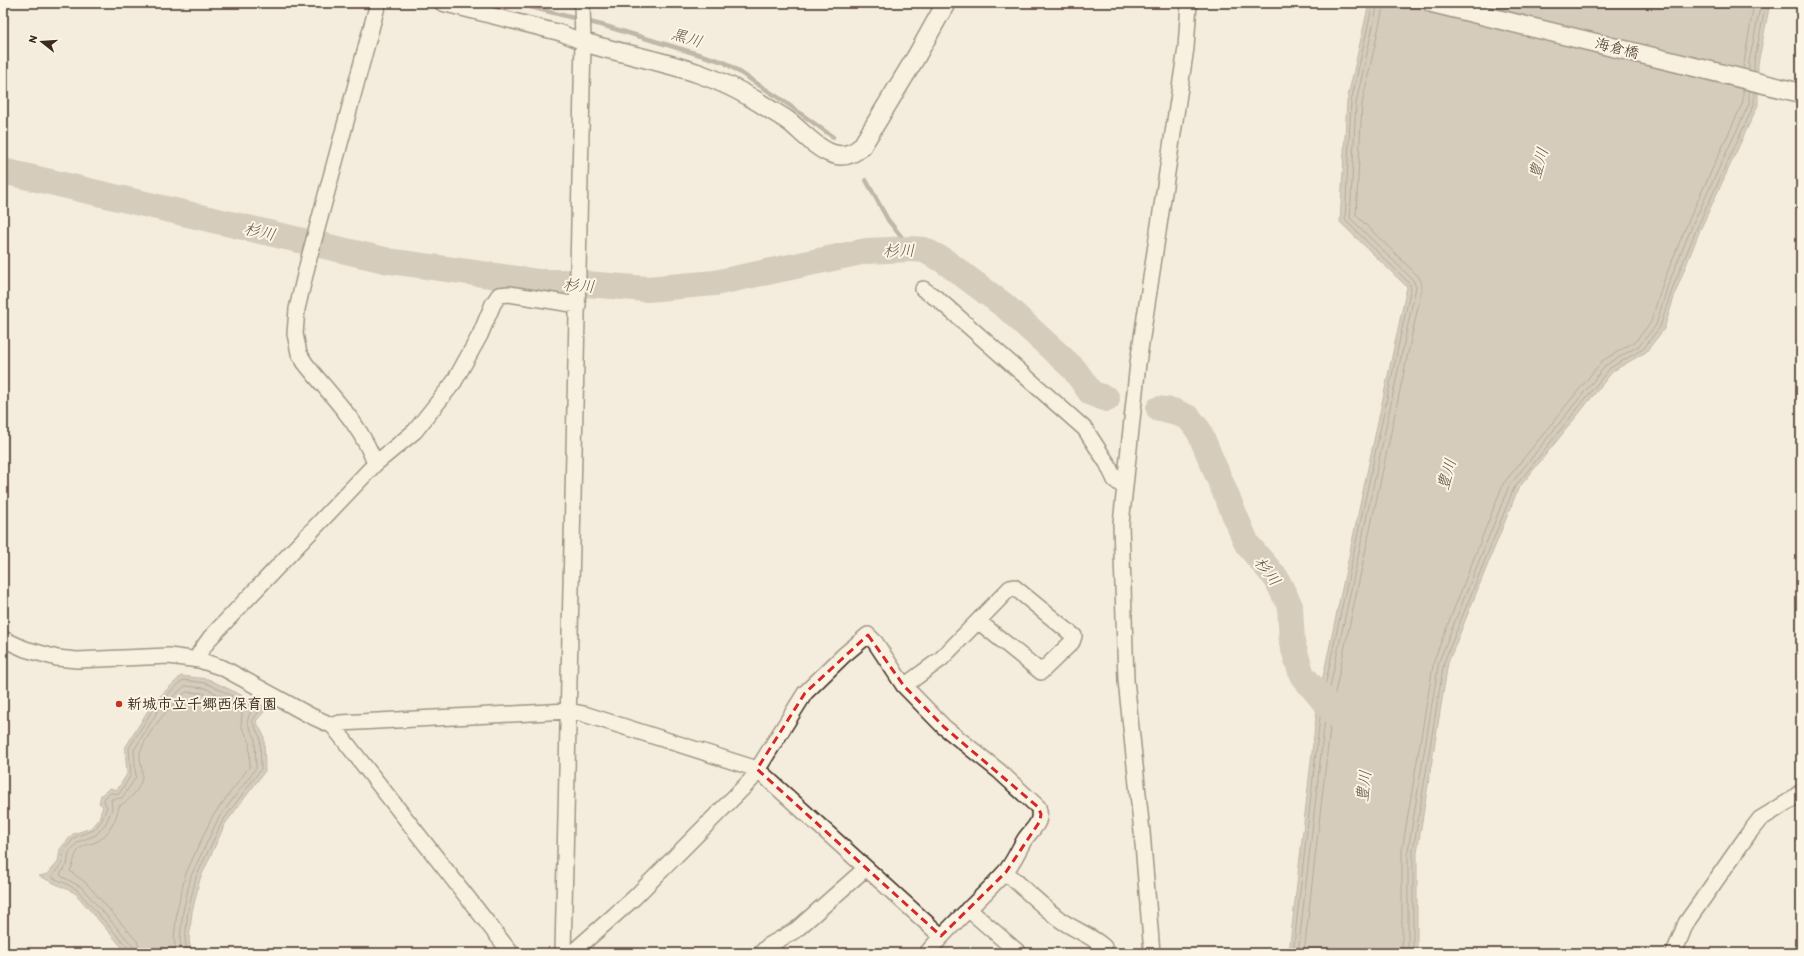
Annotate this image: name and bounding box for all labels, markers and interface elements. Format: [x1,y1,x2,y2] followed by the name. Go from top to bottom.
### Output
[22,22,62,62] north arrow
[669,24,705,51] water label: 黒川
[26,34,40,45] text: N
[1593,34,1641,62] street label: 海倉橋
[1525,145,1552,181] water label: 豊川
[242,219,278,244] water label: 杉川
[883,241,915,260] water label: 杉川
[562,275,596,296] water label: 杉川
[1433,456,1460,492] water label: 豊川
[1250,553,1285,590] water label: 杉川
[127,695,277,713] place label: 新城市立千郷西保育園
[114,699,124,709] marker: 新城市立千郷西保育園
[1352,769,1375,803] water label: 豊川

